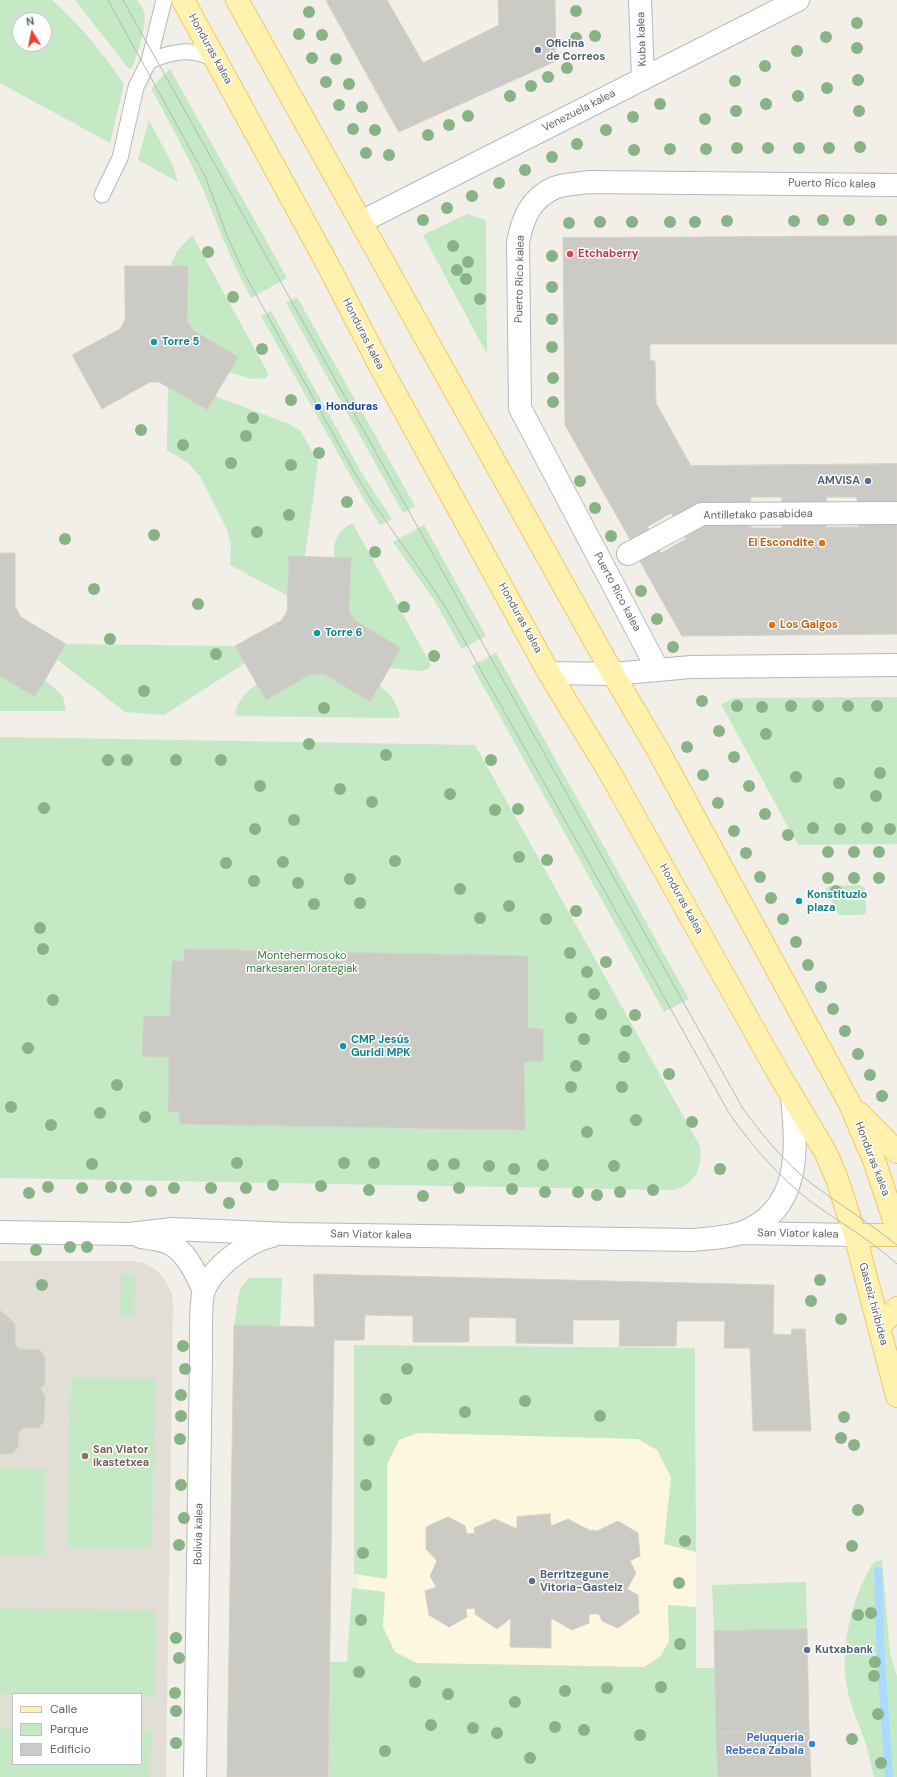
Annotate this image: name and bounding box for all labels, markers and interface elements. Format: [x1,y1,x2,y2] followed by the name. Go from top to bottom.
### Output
[12,12,52,52] north arrow
[185,12,235,86] street label: Honduras kalea
[634,12,650,66] street label: Kuba kalea
[25,14,35,29] text: N
[546,37,605,63] place label: Oficina de Correos
[533,45,543,55] marker: Oficina de Correos
[540,87,618,135] street label: Venezuela kalea
[788,177,876,191] street label: Puerto Rico kalea
[513,235,527,323] street label: Puerto Rico kalea
[578,247,638,261] place label: Etchaberry
[565,249,575,259] marker: Etchaberry
[339,296,387,372] street label: Honduras kalea
[162,335,199,349] place label: Torre 5
[149,337,159,347] marker: Torre 5
[326,400,378,414] place label: Honduras
[313,402,323,412] marker: Honduras
[817,474,860,488] place label: AMVISA
[863,476,873,486] marker: AMVISA
[703,507,813,523] street label: Antilletako pasabidea
[748,536,814,550] place label: El Escondite
[817,538,827,548] marker: El Escondite
[591,550,643,634] street label: Puerto Rico kalea
[495,581,545,655] street label: Honduras kalea
[780,618,838,632] place label: Los Galgos
[767,620,777,630] marker: Los Galgos
[325,626,362,640] place label: Torre 6
[312,628,322,638] marker: Torre 6
[656,862,706,936] street label: Honduras kalea
[807,888,867,914] place label: Konstituzio plaza
[794,896,804,906] marker: Konstituzio plaza
[246,949,358,975] park label: Montehermosoko markesaren lorategiak
[351,1033,410,1059] place label: CMP Jesús Guridi MPK
[338,1041,348,1051] marker: CMP Jesús Guridi MPK
[852,1120,892,1198] street label: Honduras kalea
[757,1227,839,1241] street label: San Viator kalea
[330,1228,412,1242] street label: San Viator kalea
[856,1261,890,1347] street label: Gasteiz hiribidea
[93,1443,149,1469] place label: San Viator ikastetxea
[80,1451,90,1461] marker: San Viator ikastetxea
[192,1503,206,1565] street label: Bolivia kalea
[540,1568,623,1594] place label: Berritzegune Vitoria-Gasteiz
[527,1576,537,1586] marker: Berritzegune Vitoria-Gasteiz
[815,1643,873,1657] place label: Kutxabank
[802,1645,812,1655] marker: Kutxabank
[12,1693,142,1765] legend
[50,1701,77,1717] text: Calle
[50,1721,89,1737] text: Parque
[725,1731,804,1757] place label: Peluquería Rebeca Zabala
[807,1739,817,1749] marker: Peluquería Rebeca Zabala
[50,1741,91,1757] text: Edificio

